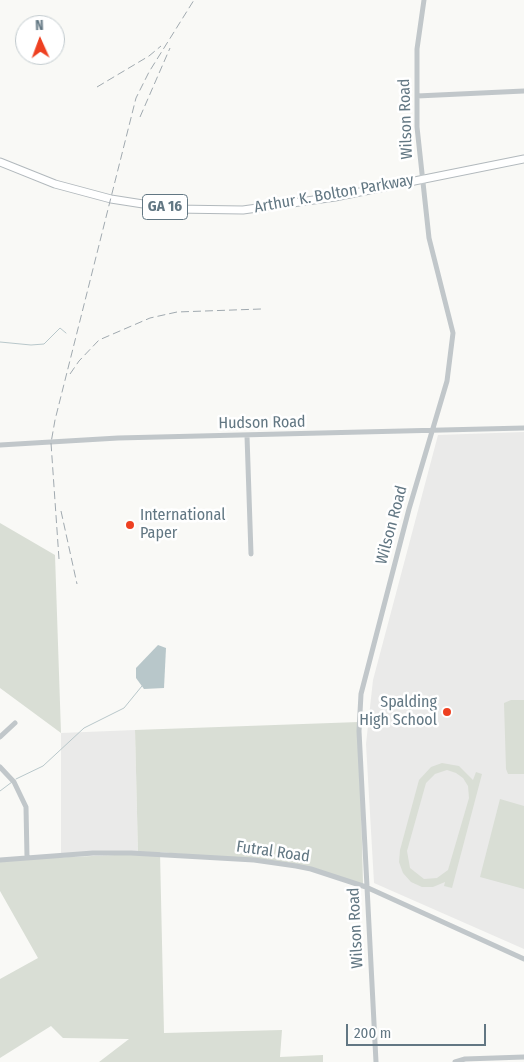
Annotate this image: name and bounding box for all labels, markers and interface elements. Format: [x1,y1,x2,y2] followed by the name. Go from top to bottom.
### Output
[15,15,65,65] north arrow
[35,17,44,34] text: N
[395,78,417,160] street label: Wilson Road
[253,171,415,217] street label: Arthur K. Bolton Parkway
[142,194,188,220] road number: GA 16
[218,413,306,433] street label: Hudson Road
[372,483,412,567] street label: Wilson Road
[140,506,225,544] place label: International Paper
[124,519,136,531] marker: International Paper
[359,693,437,731] place label: Spalding High School
[441,706,453,718] marker: Spalding High School
[235,837,311,867] street label: Futral Road
[344,887,368,969] street label: Wilson Road
[349,1014,489,1046] scale bar
[354,1024,391,1042] text: 200 m

